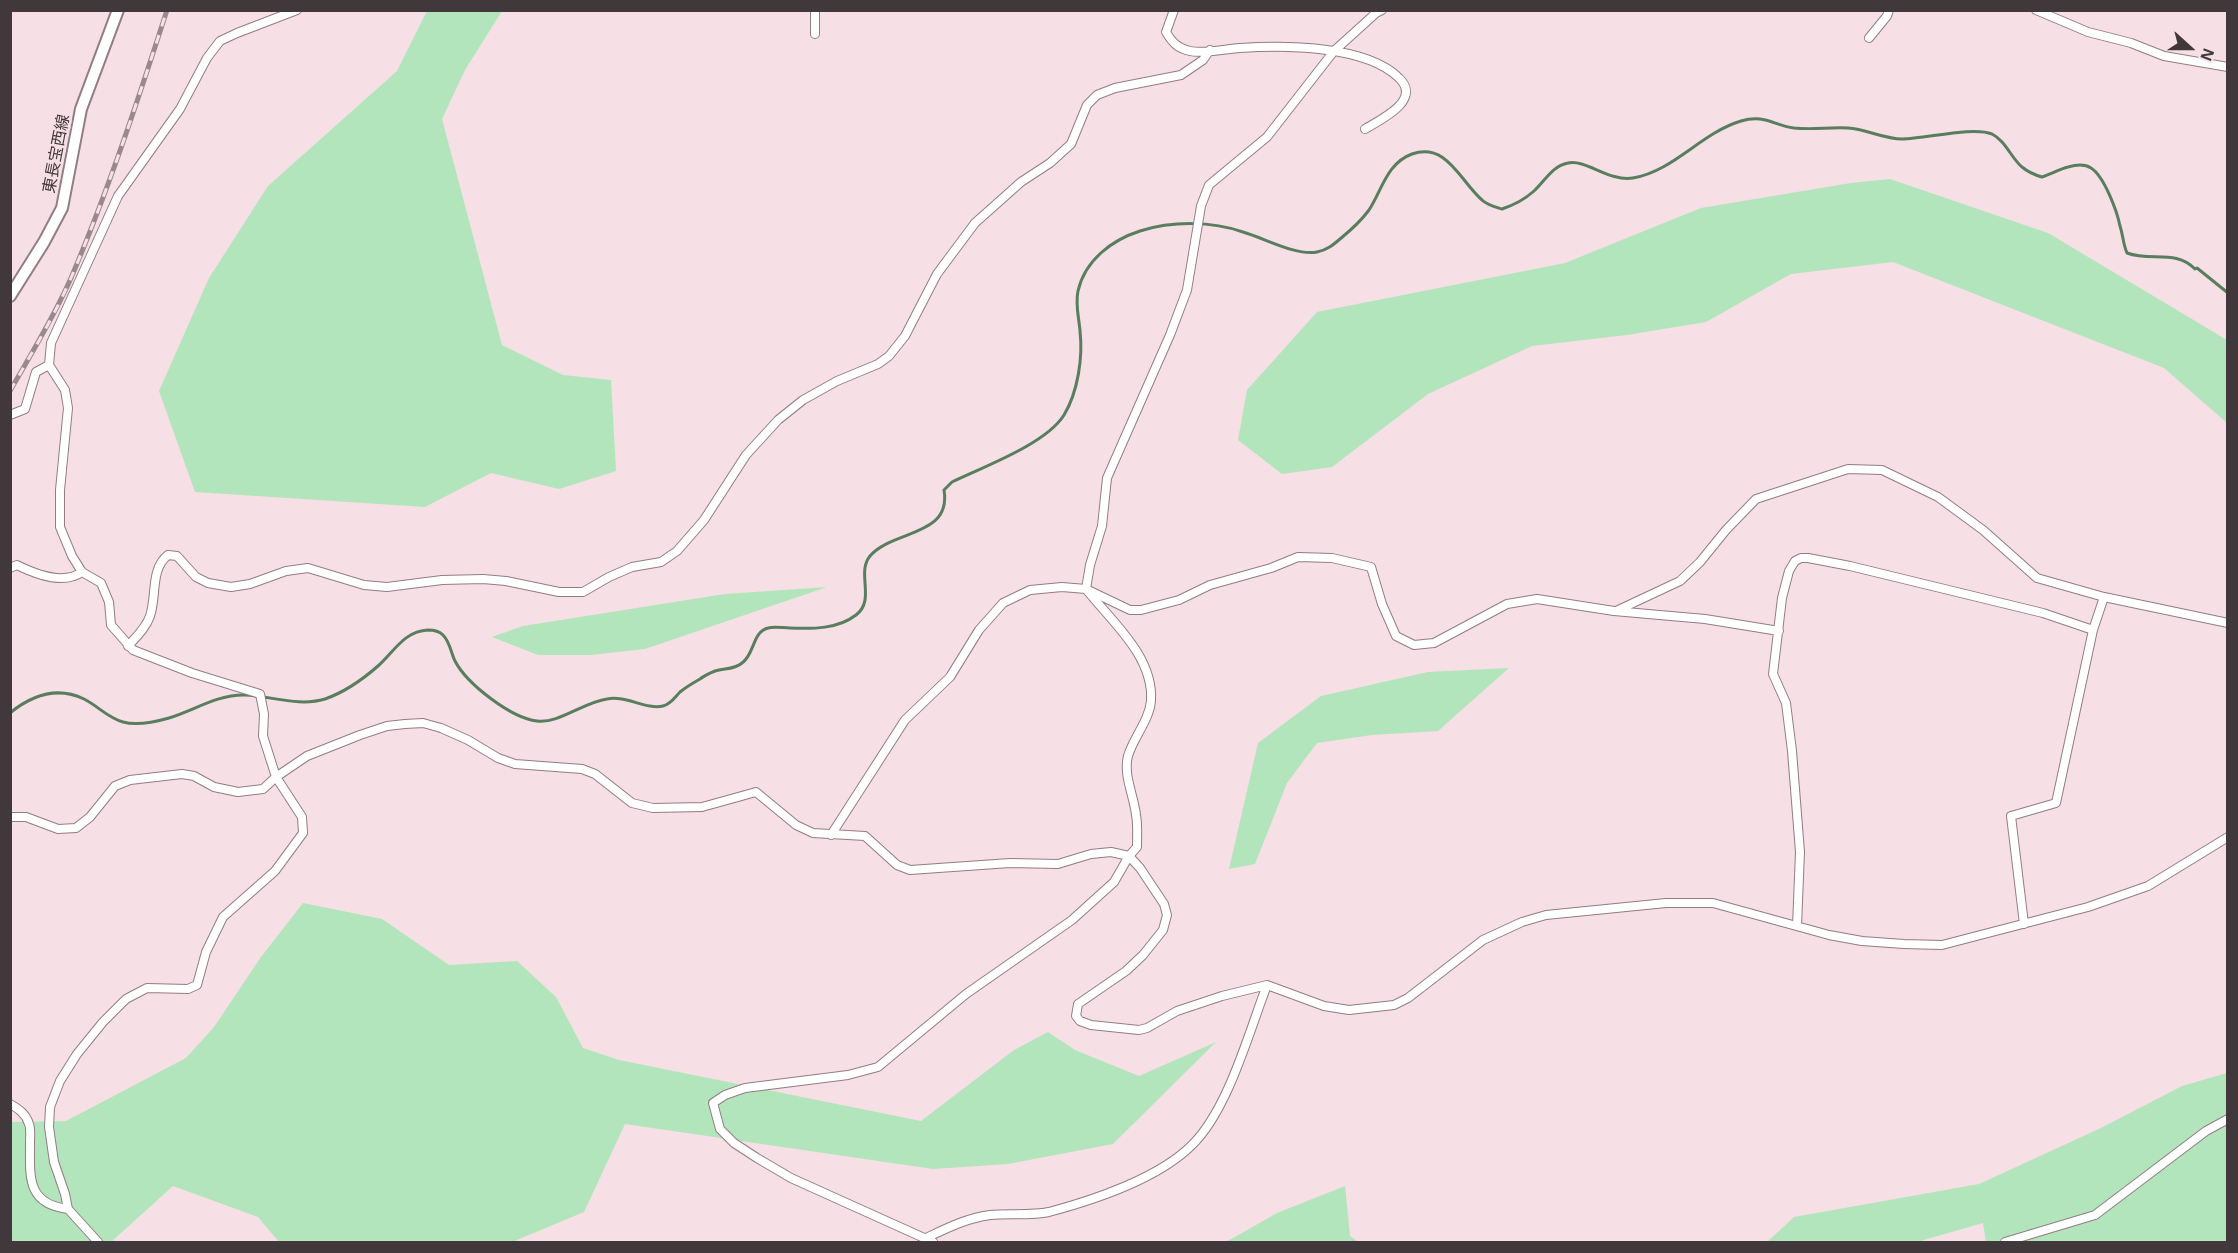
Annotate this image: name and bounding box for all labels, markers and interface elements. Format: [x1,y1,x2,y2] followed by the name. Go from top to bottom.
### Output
[2160,18,2220,78] north arrow
[2197,46,2217,63] text: N
[40,113,74,195] street label: 東長宝西線

